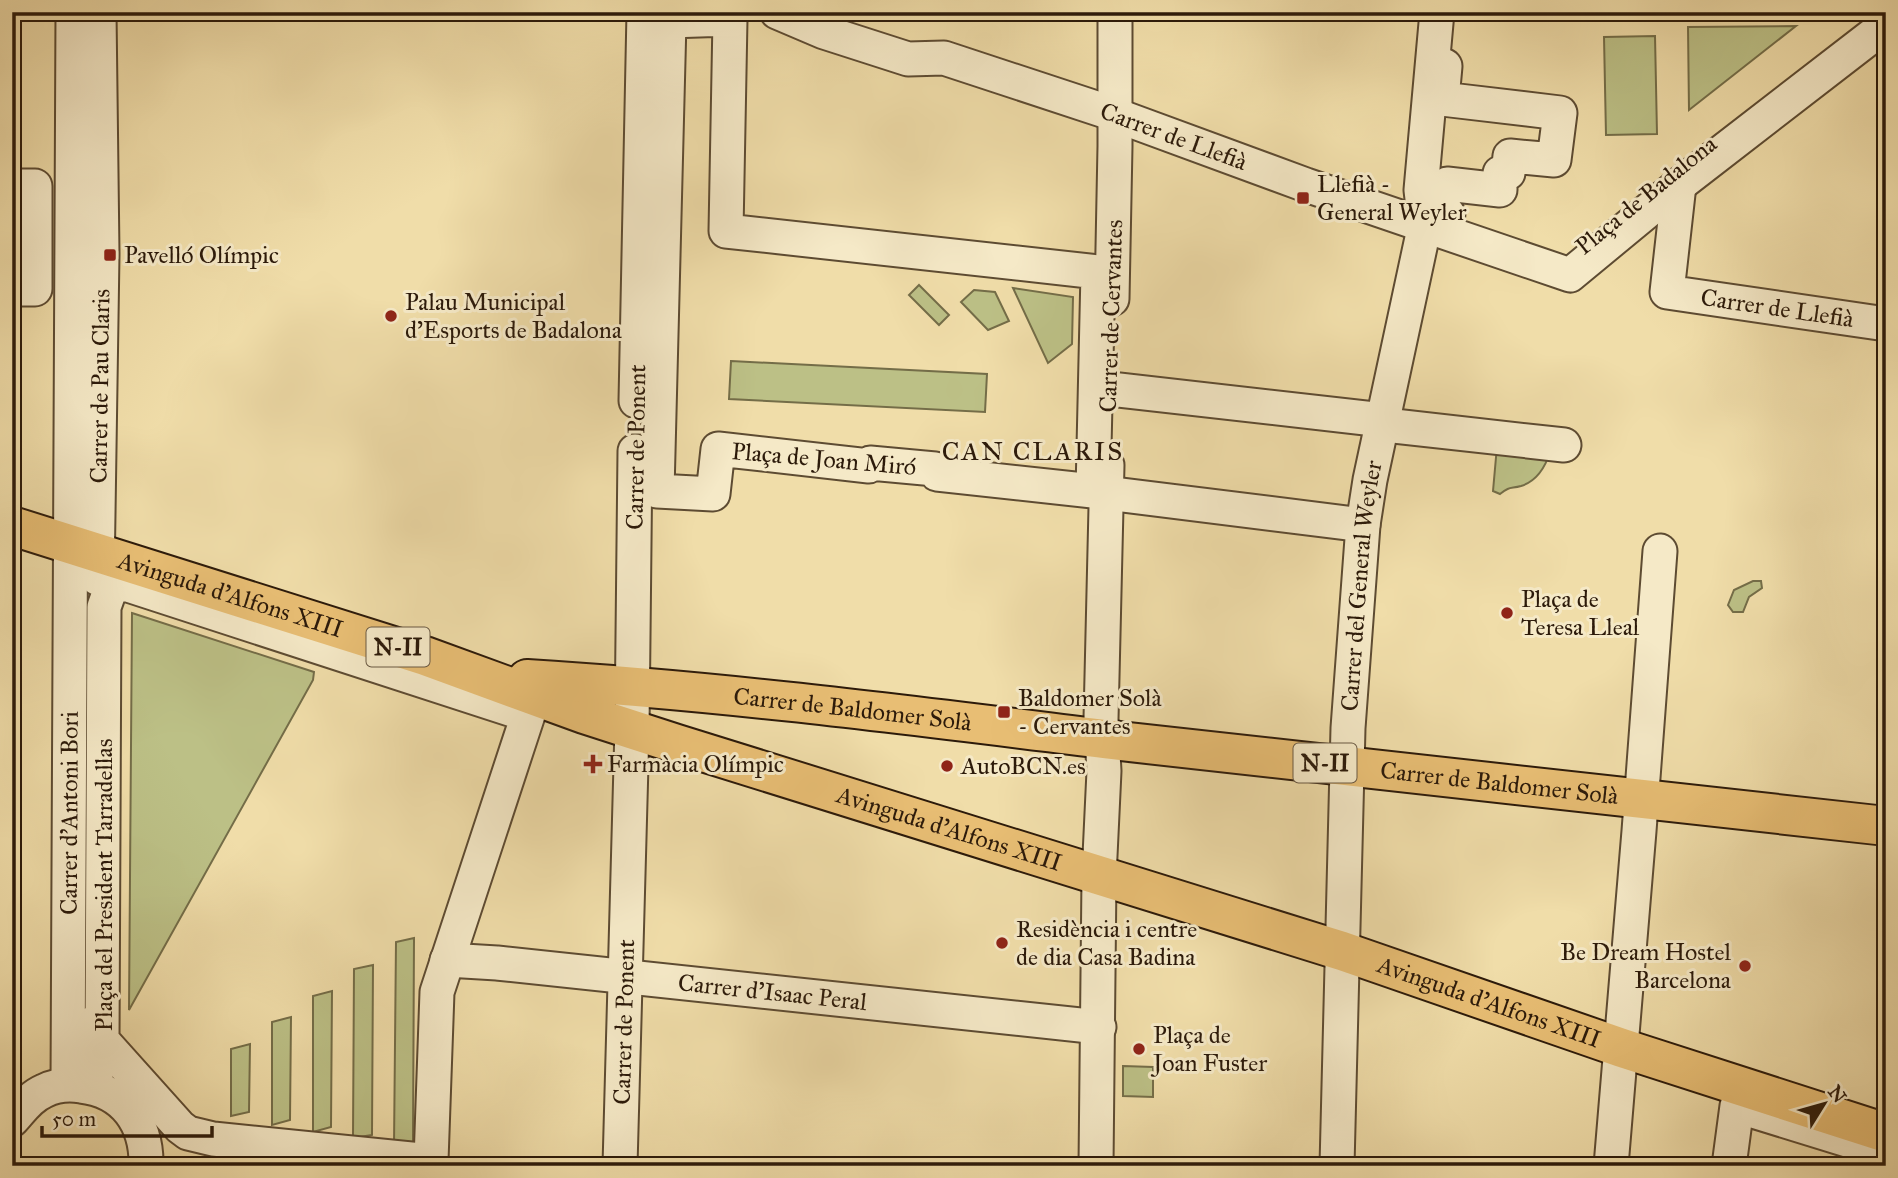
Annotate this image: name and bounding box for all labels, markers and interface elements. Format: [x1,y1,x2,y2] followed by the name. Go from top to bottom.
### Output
[1096,96,1252,177] street label: Carrer de Llefià
[1569,128,1723,261] street label: Plaça de Badalona
[1317,169,1467,227] place label: Llefià - General Weyler
[1295,190,1311,206] marker: Llefià - General Weyler
[1093,219,1129,413] street label: Carrer de Cervantes
[124,240,279,270] place label: Pavelló Olímpic
[102,247,118,263] marker: Pavelló Olímpic
[1699,282,1856,334] street label: Carrer de Llefià
[405,287,623,345] place label: Palau Municipal d'Esports de Badalona
[83,289,116,484] street label: Carrer de Pau Claris
[383,308,399,324] marker: Palau Municipal d'Esports de Badalona
[620,364,652,530] street label: Carrer de Ponent
[942,435,1124,467] district label: CAN CLARIS
[730,436,918,482] street label: Plaça de Joan Miró
[1334,458,1389,712] street label: Carrer del General Weyler
[113,545,347,644] street label: Avinguda d'Alfons XIII
[1521,584,1640,642] place label: Plaça de Teresa Lleal
[1499,605,1515,621] marker: Plaça de Teresa Lleal
[366,628,430,666] road number: N-II
[732,681,974,738] street label: Carrer de Baldomer Solà
[1018,683,1162,741] place label: Baldomer Solà - Cervantes
[996,704,1012,720] marker: Baldomer Solà - Cervantes
[54,711,85,915] street label: Carrer d'Antoni Bori
[89,739,119,1031] street label: Plaça del President Tarradellas
[1294,744,1356,782] road number: N-II
[607,749,784,779] place label: Farmàcia Olímpic
[960,751,1086,781] place label: AutoBCN.es
[1379,755,1621,811] street label: Carrer de Baldomer Solà
[585,756,601,772] marker: Farmàcia Olímpic
[939,758,955,774] marker: AutoBCN.es
[832,779,1066,878] street label: Avinguda d'Alfons XIII
[1016,914,1197,972] place label: Residència i centre de dia Casa Badina
[994,935,1010,951] marker: Residència i centre de dia Casa Badina
[1560,937,1732,995] place label: Be Dream Hostel Barcelona
[607,938,641,1105] street label: Carrer de Ponent
[1372,949,1605,1054] street label: Avinguda d'Alfons XIII
[1737,958,1753,974] marker: Be Dream Hostel Barcelona
[676,967,869,1017] street label: Carrer d'Isaac Peral
[1150,1020,1267,1078] place label: Plaça de Joan Fuster
[1131,1041,1147,1057] marker: Plaça de Joan Fuster
[1790,1070,1860,1140] north arrow
[1823,1081,1851,1107] text: N
[42,1094,212,1138] scale bar
[52,1106,97,1132] text: 50 m

